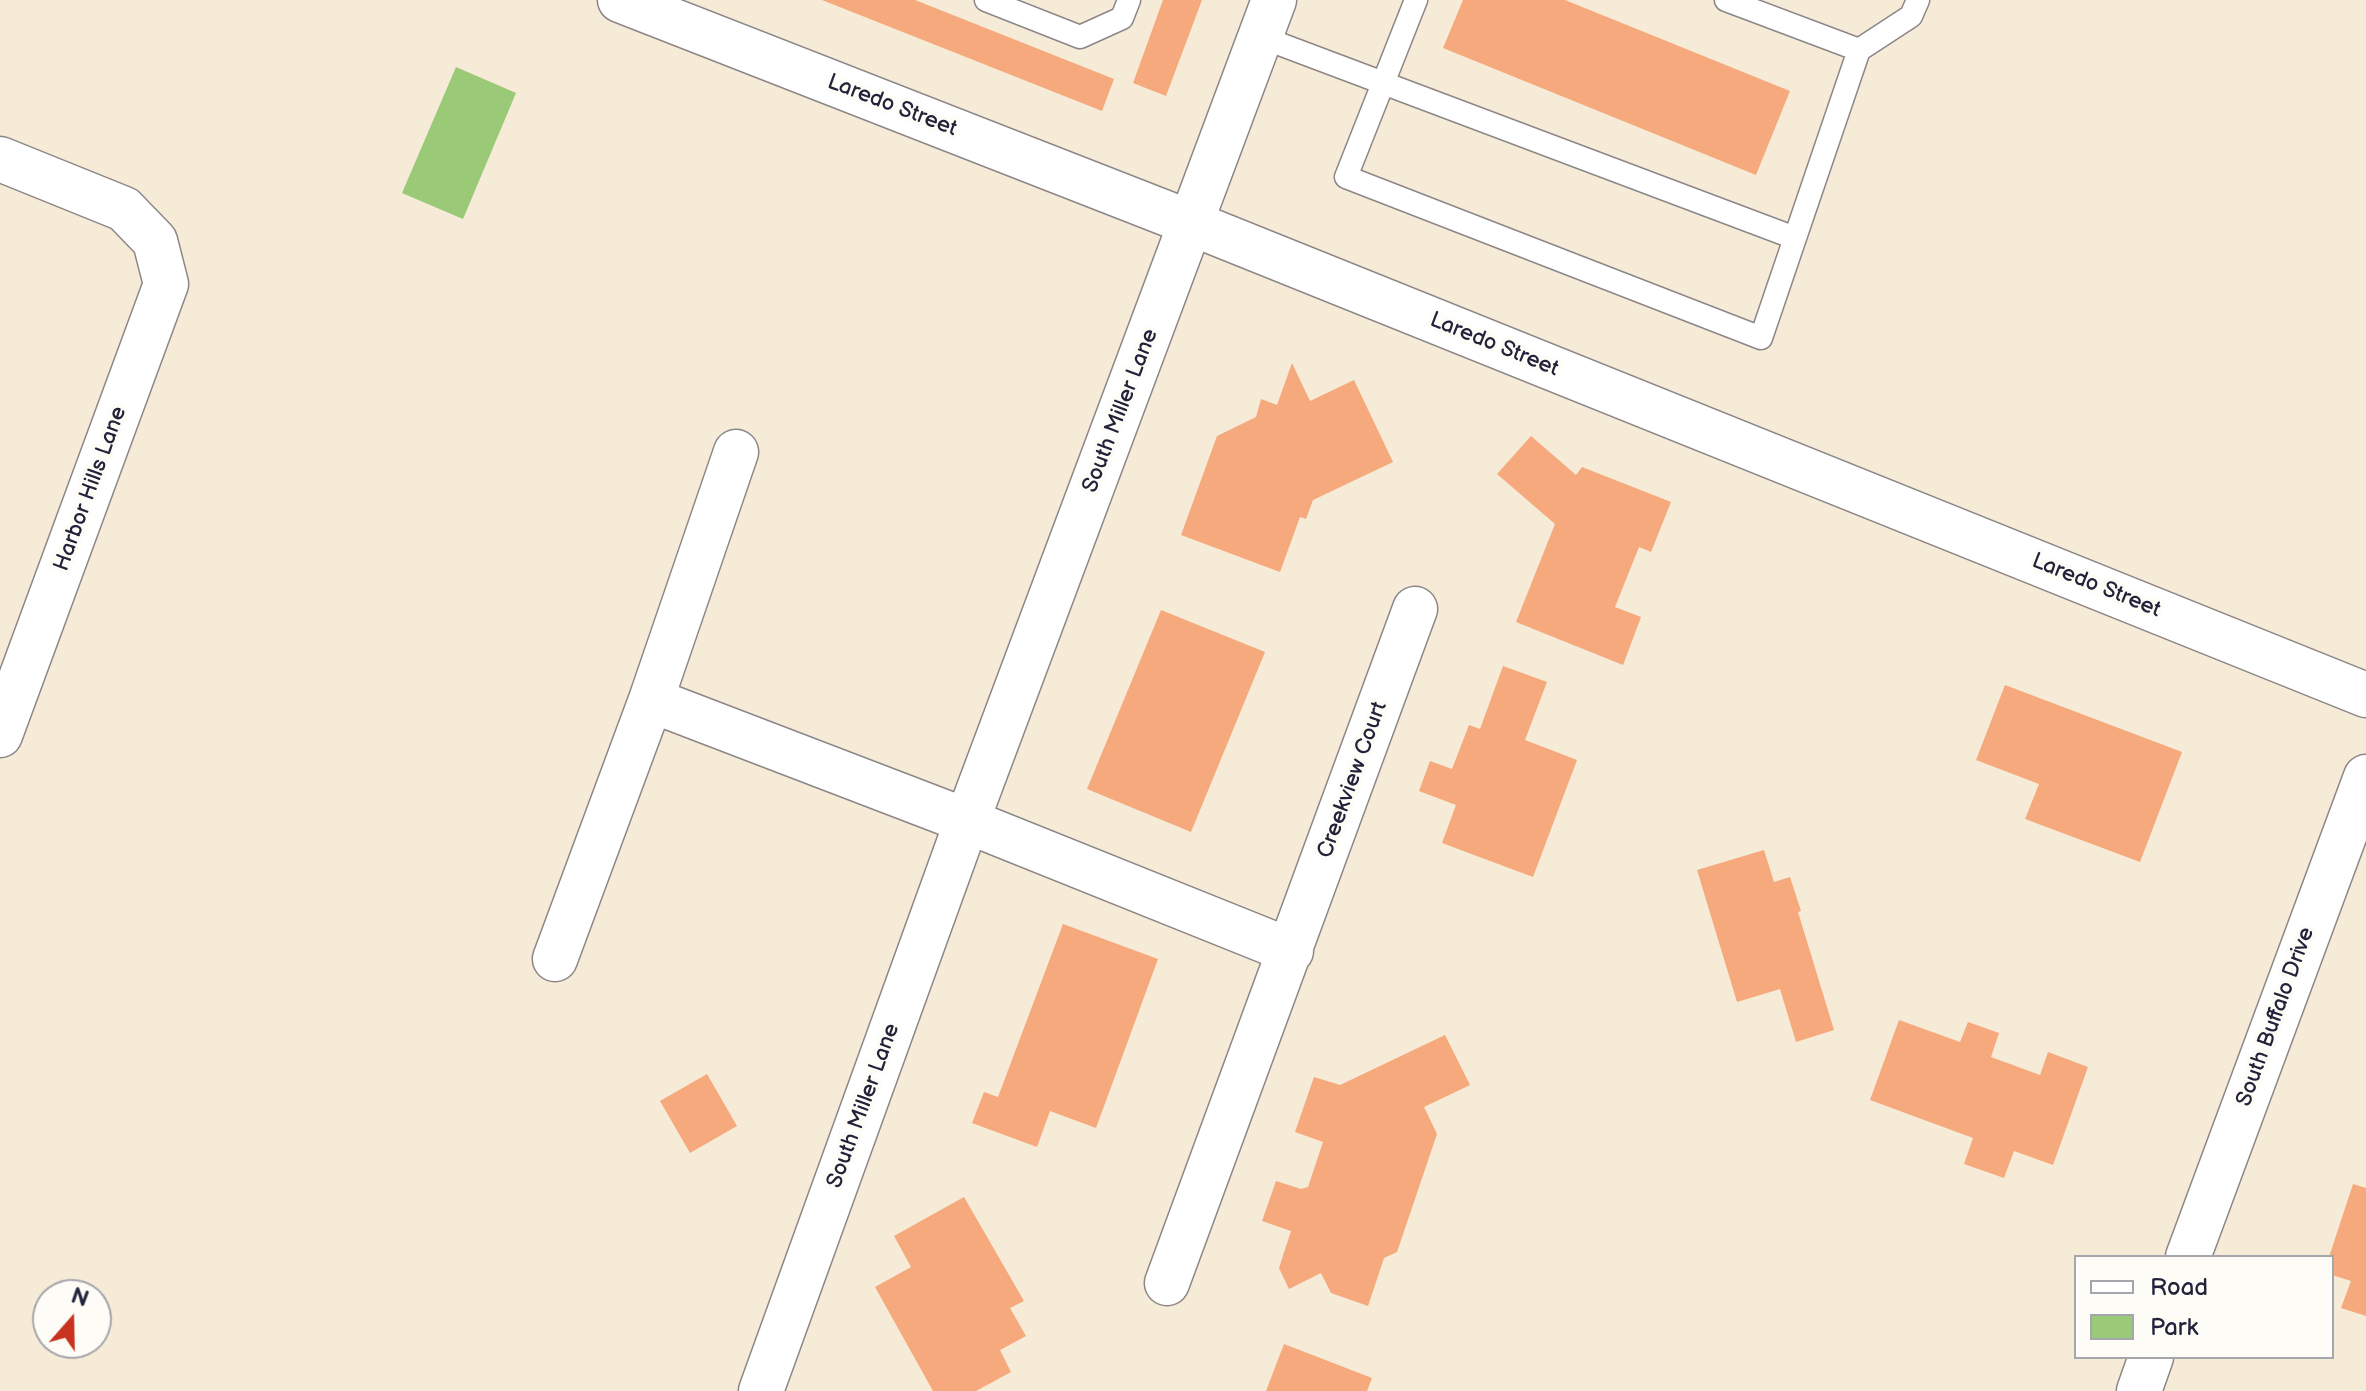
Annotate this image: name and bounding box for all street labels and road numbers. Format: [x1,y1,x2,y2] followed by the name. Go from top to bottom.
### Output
[824,69,960,143] street label: Laredo Street
[1426,307,1562,383] street label: Laredo Street
[1078,325,1164,497] street label: South Miller Lane
[49,403,133,575] street label: Harbor Hills Lane
[2028,548,2164,624] street label: Laredo Street
[1312,698,1394,862] street label: Creekview Court
[2231,924,2321,1110] street label: South Buffalo Drive
[822,1020,906,1192] street label: South Miller Lane

